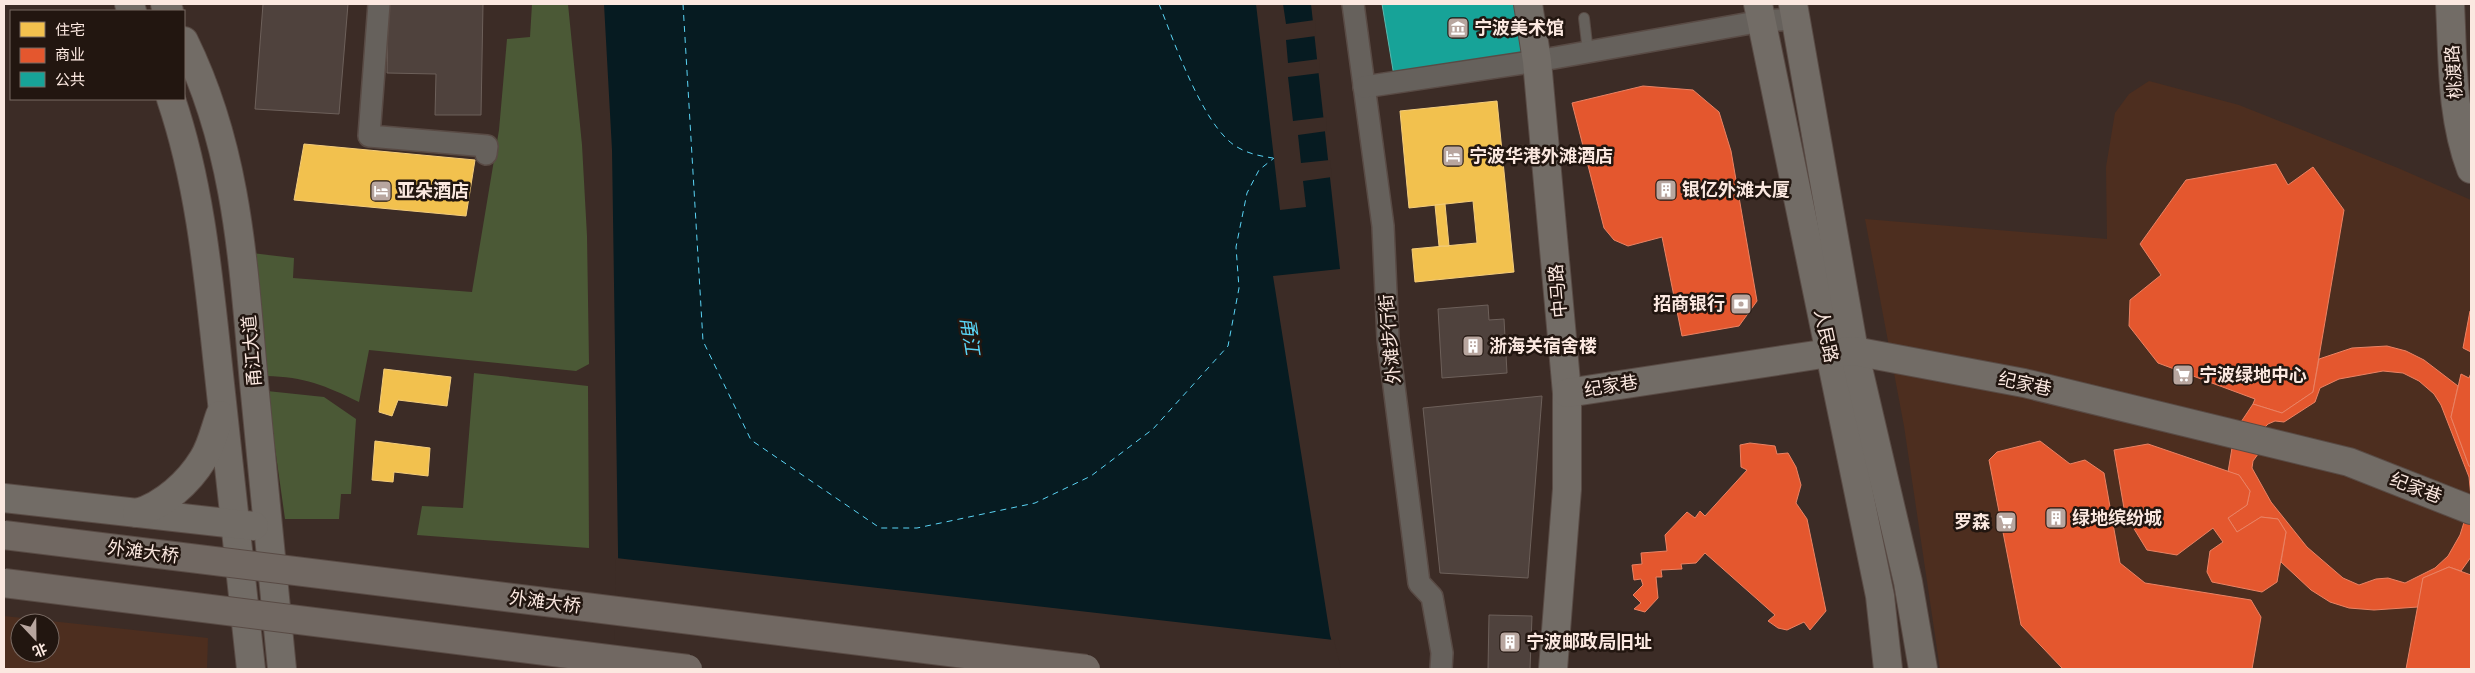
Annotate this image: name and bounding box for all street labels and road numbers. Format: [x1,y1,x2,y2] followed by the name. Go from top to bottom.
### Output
[2439,44,2469,100] street label: 桃渡路
[1543,263,1573,319] street label: 中马路
[1373,293,1407,385] street label: 外滩步行街
[1808,307,1844,365] street label: 人民路
[236,314,268,388] street label: 甬江大道
[1996,366,2054,402] street label: 纪家巷
[1582,369,1640,403] street label: 纪家巷
[2386,466,2446,510] street label: 纪家巷
[106,535,180,569] street label: 外滩大桥
[508,585,582,619] street label: 外滩大桥

